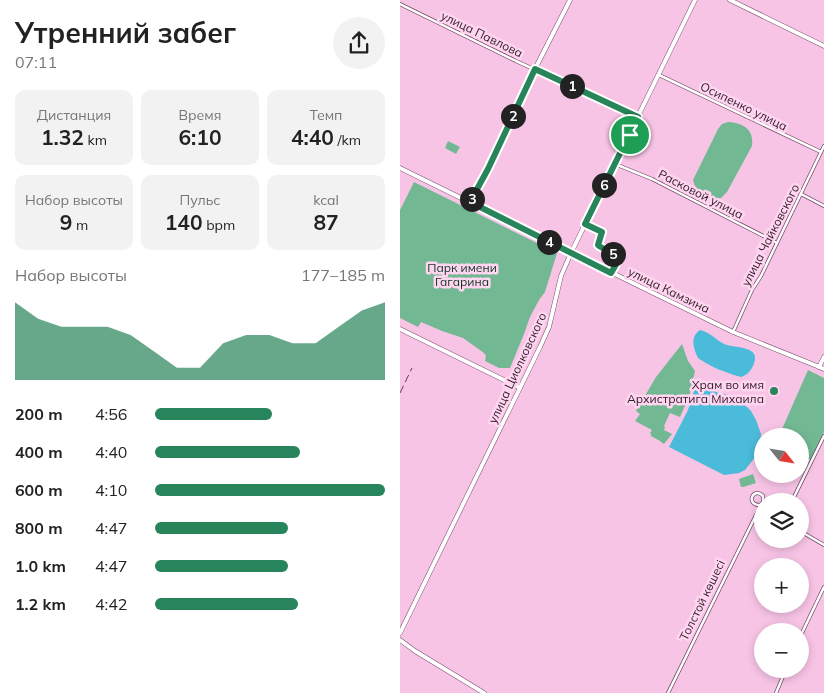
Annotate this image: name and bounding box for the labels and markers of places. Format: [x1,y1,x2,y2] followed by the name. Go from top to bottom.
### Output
[560,74,584,98] pin: 1
[500,104,526,128] pin: 2
[609,114,651,156] pin
[592,172,616,198] pin: 6
[460,186,484,212] pin: 3
[536,230,562,254] pin: 4
[600,242,626,266] pin: 5
[627,377,764,406] place label: Храм во имя Архистратига Михаила
[768,385,780,397] marker: Храм во имя Архистратига Михаила

